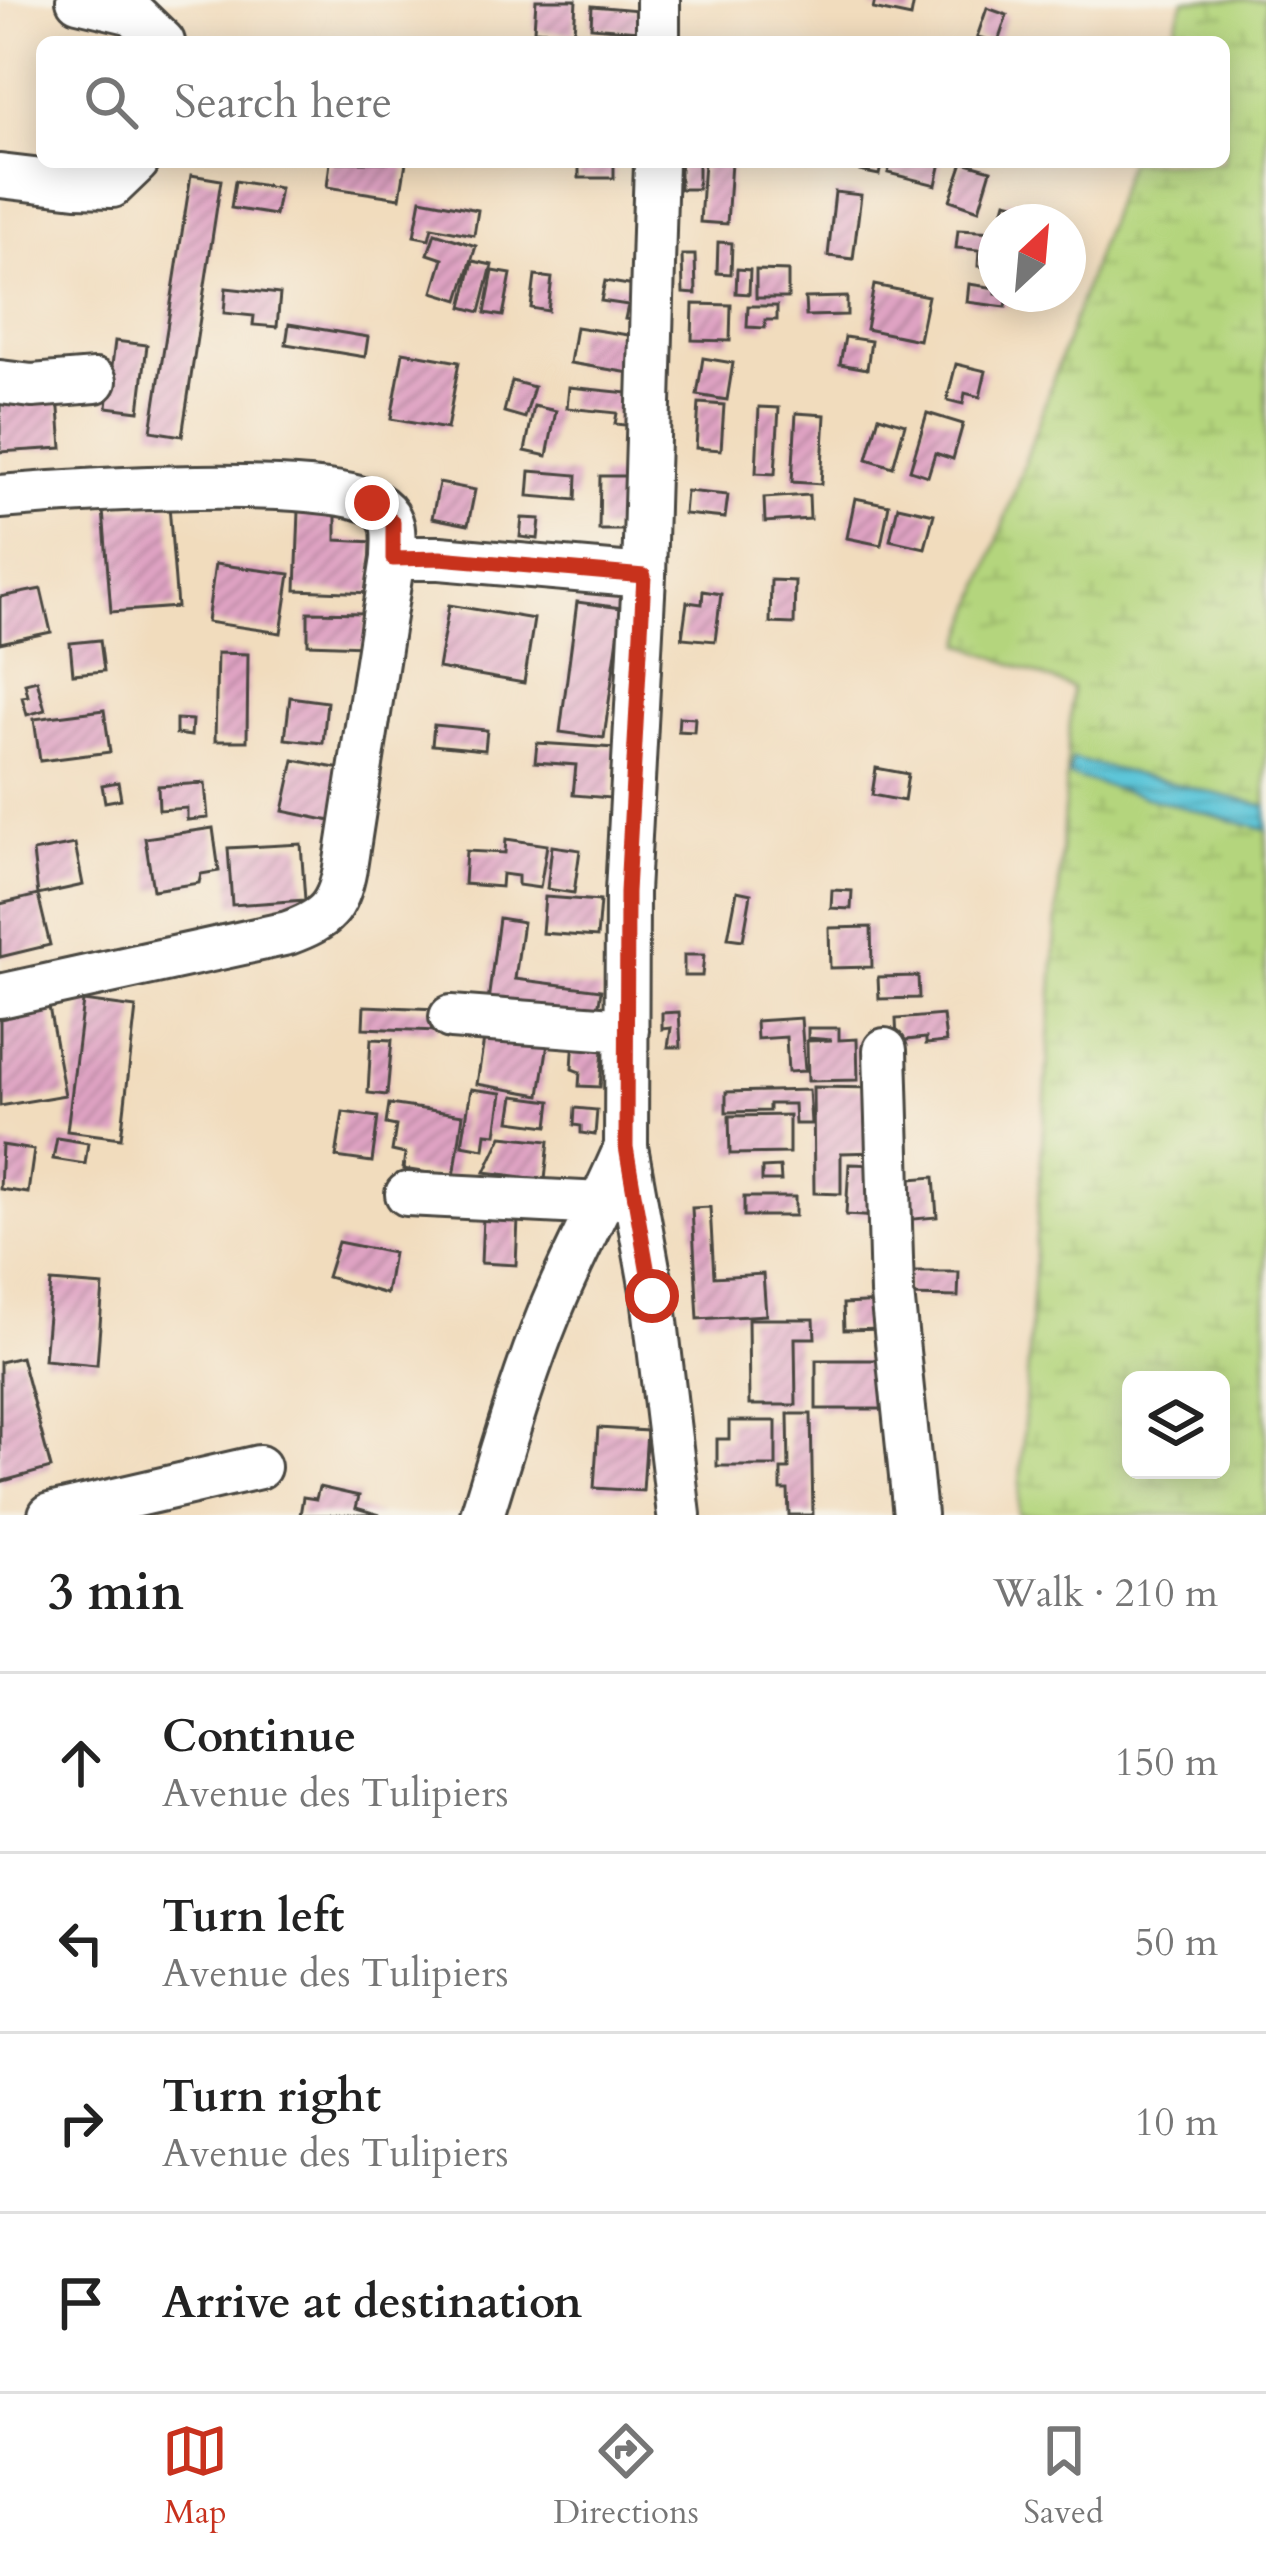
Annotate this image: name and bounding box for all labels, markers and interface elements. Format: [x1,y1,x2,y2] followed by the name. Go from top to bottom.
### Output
[36,36,1230,168] search box
[78,69,144,135] icon: search
[174,72,392,133] text: Search here
[978,204,1086,312] north arrow
[345,476,399,530] route end
[625,1269,679,1323] route start
[1122,1371,1230,1479] map controls
[1122,1371,1230,1479] button: layers
[48,1558,184,1628] text: 3 min
[993,1567,1218,1620] text: Walk · 210 m
[162,1706,356,1767] text: Continue
[48,1730,114,1796] icon: ahead
[1115,1736,1218,1789] text: 150 m
[162,1767,509,1820] text: Avenue des Tulipiers
[162,1886,344,1947] text: Turn left
[48,1910,114,1976] icon: left
[1135,1916,1218,1969] text: 50 m
[162,1947,509,2000] text: Avenue des Tulipiers
[162,2066,381,2127] text: Turn right
[48,2090,114,2156] icon: right
[1135,2096,1218,2149] text: 10 m
[162,2127,509,2180] text: Avenue des Tulipiers
[48,2270,114,2336] icon: arrive
[162,2272,582,2333] text: Arrive at destination
[162,2418,228,2535] tab: Map
[553,2418,699,2535] tab: Directions
[1024,2418,1104,2535] tab: Saved

